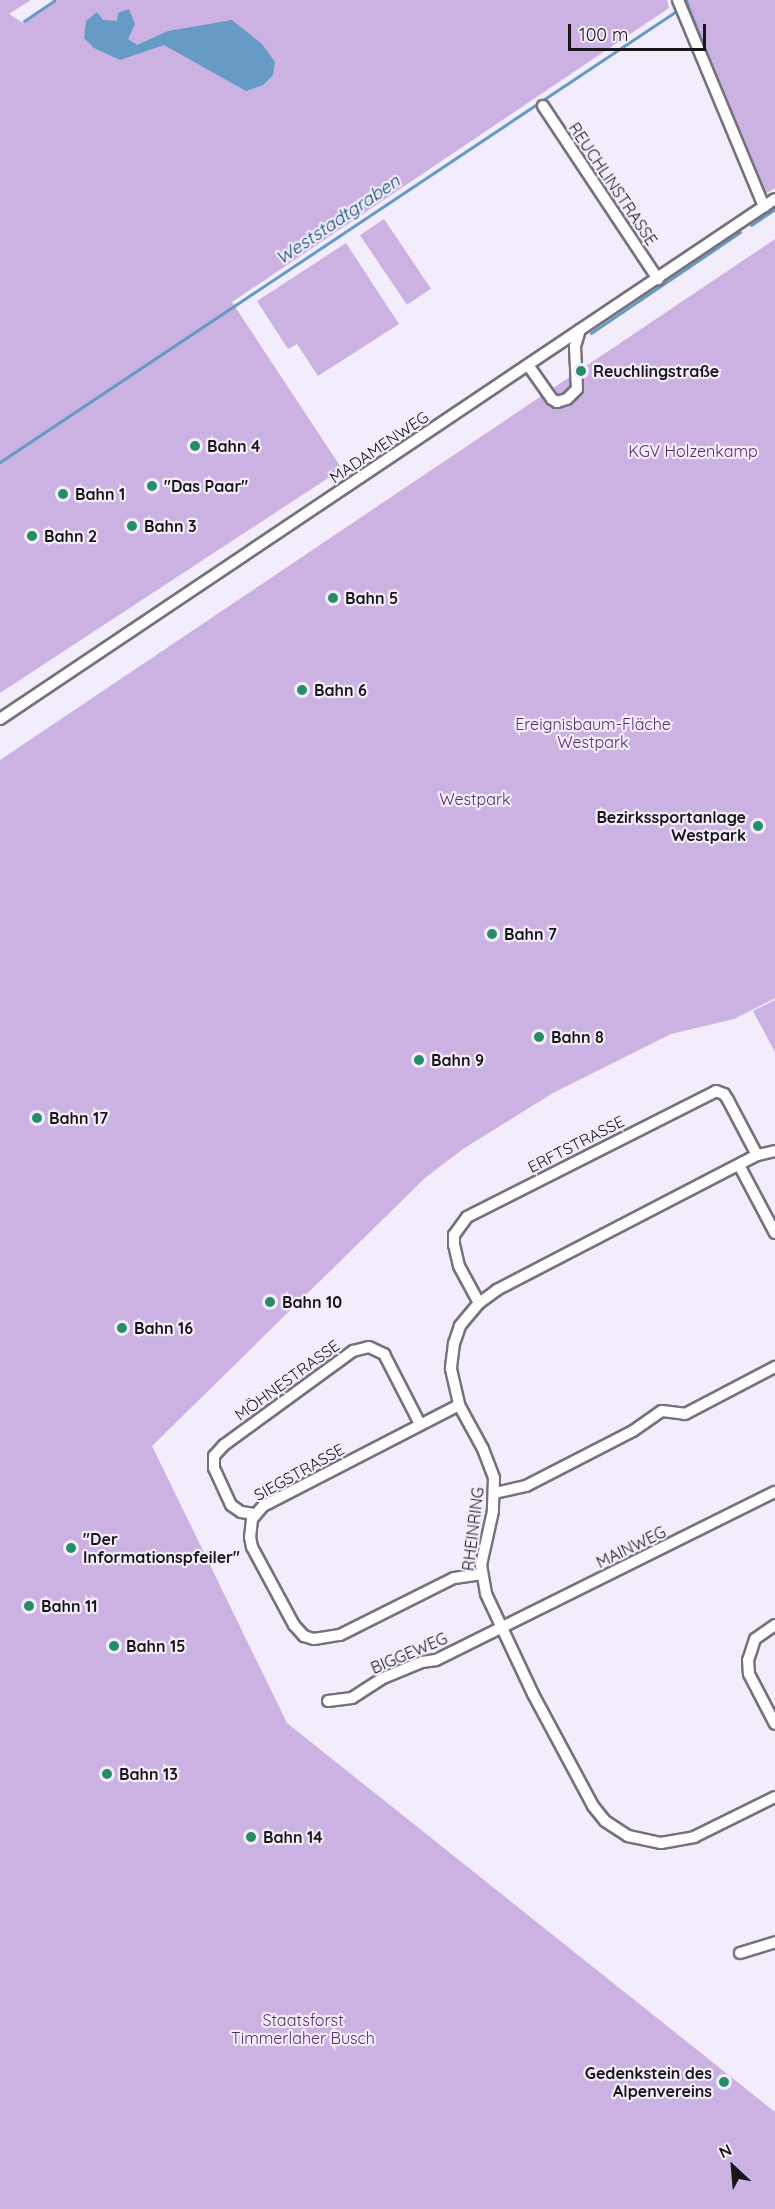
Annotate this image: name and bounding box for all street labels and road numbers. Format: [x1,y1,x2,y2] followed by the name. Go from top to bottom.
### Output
[565,119,661,249] street label: REUCHLINSTRASSE
[326,407,432,487] street label: MADAMENWEG
[525,1111,627,1177] street label: ERFTSTRASSE
[231,1336,343,1424] street label: MÖHNESTRASSE
[251,1439,347,1505] street label: SIEGSTRASSE
[458,1486,488,1572] street label: RHEINRING
[593,1522,669,1572] street label: MAINWEG
[368,1628,450,1678] street label: BIGGEWEG

